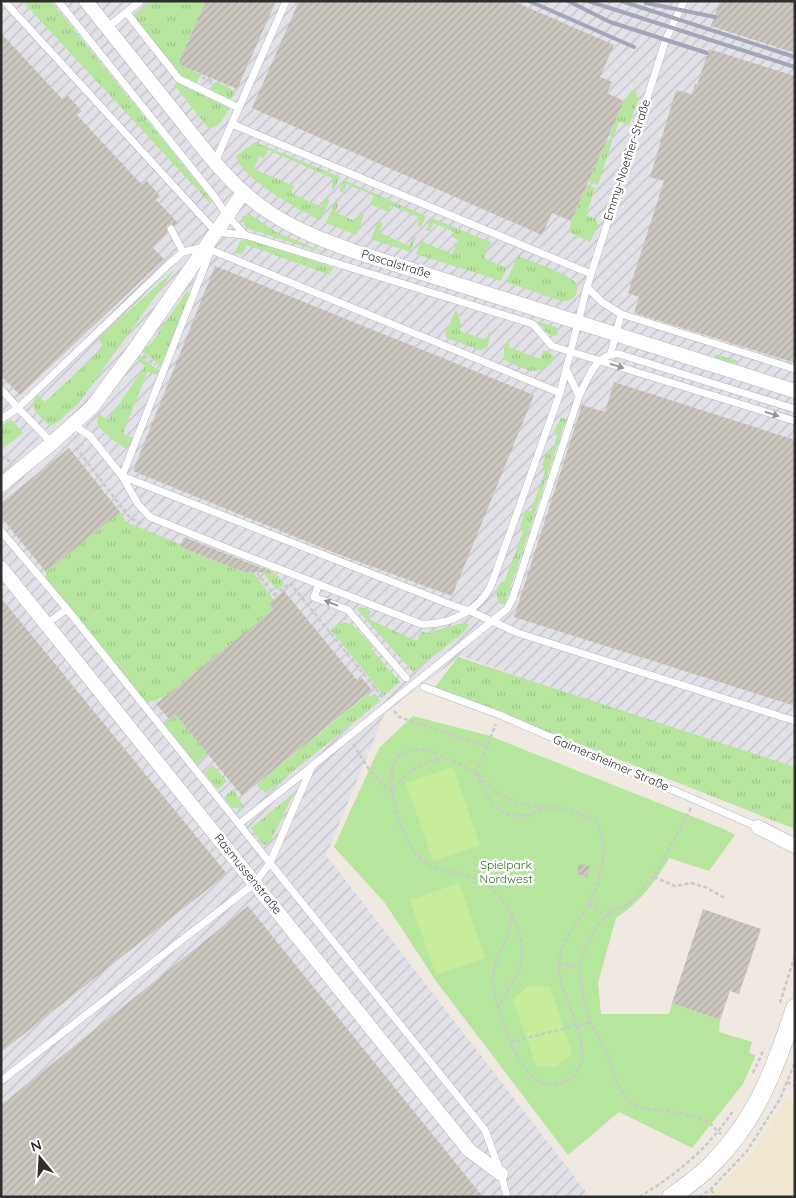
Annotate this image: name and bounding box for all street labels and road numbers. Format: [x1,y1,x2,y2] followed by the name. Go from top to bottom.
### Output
[600,97,653,222] street label: Emmy-Noether-Straße
[360,246,433,281] street label: Pascalstraße
[551,731,672,794] street label: Gaimersheimer Straße
[211,830,286,917] street label: Rasmussenstraße

